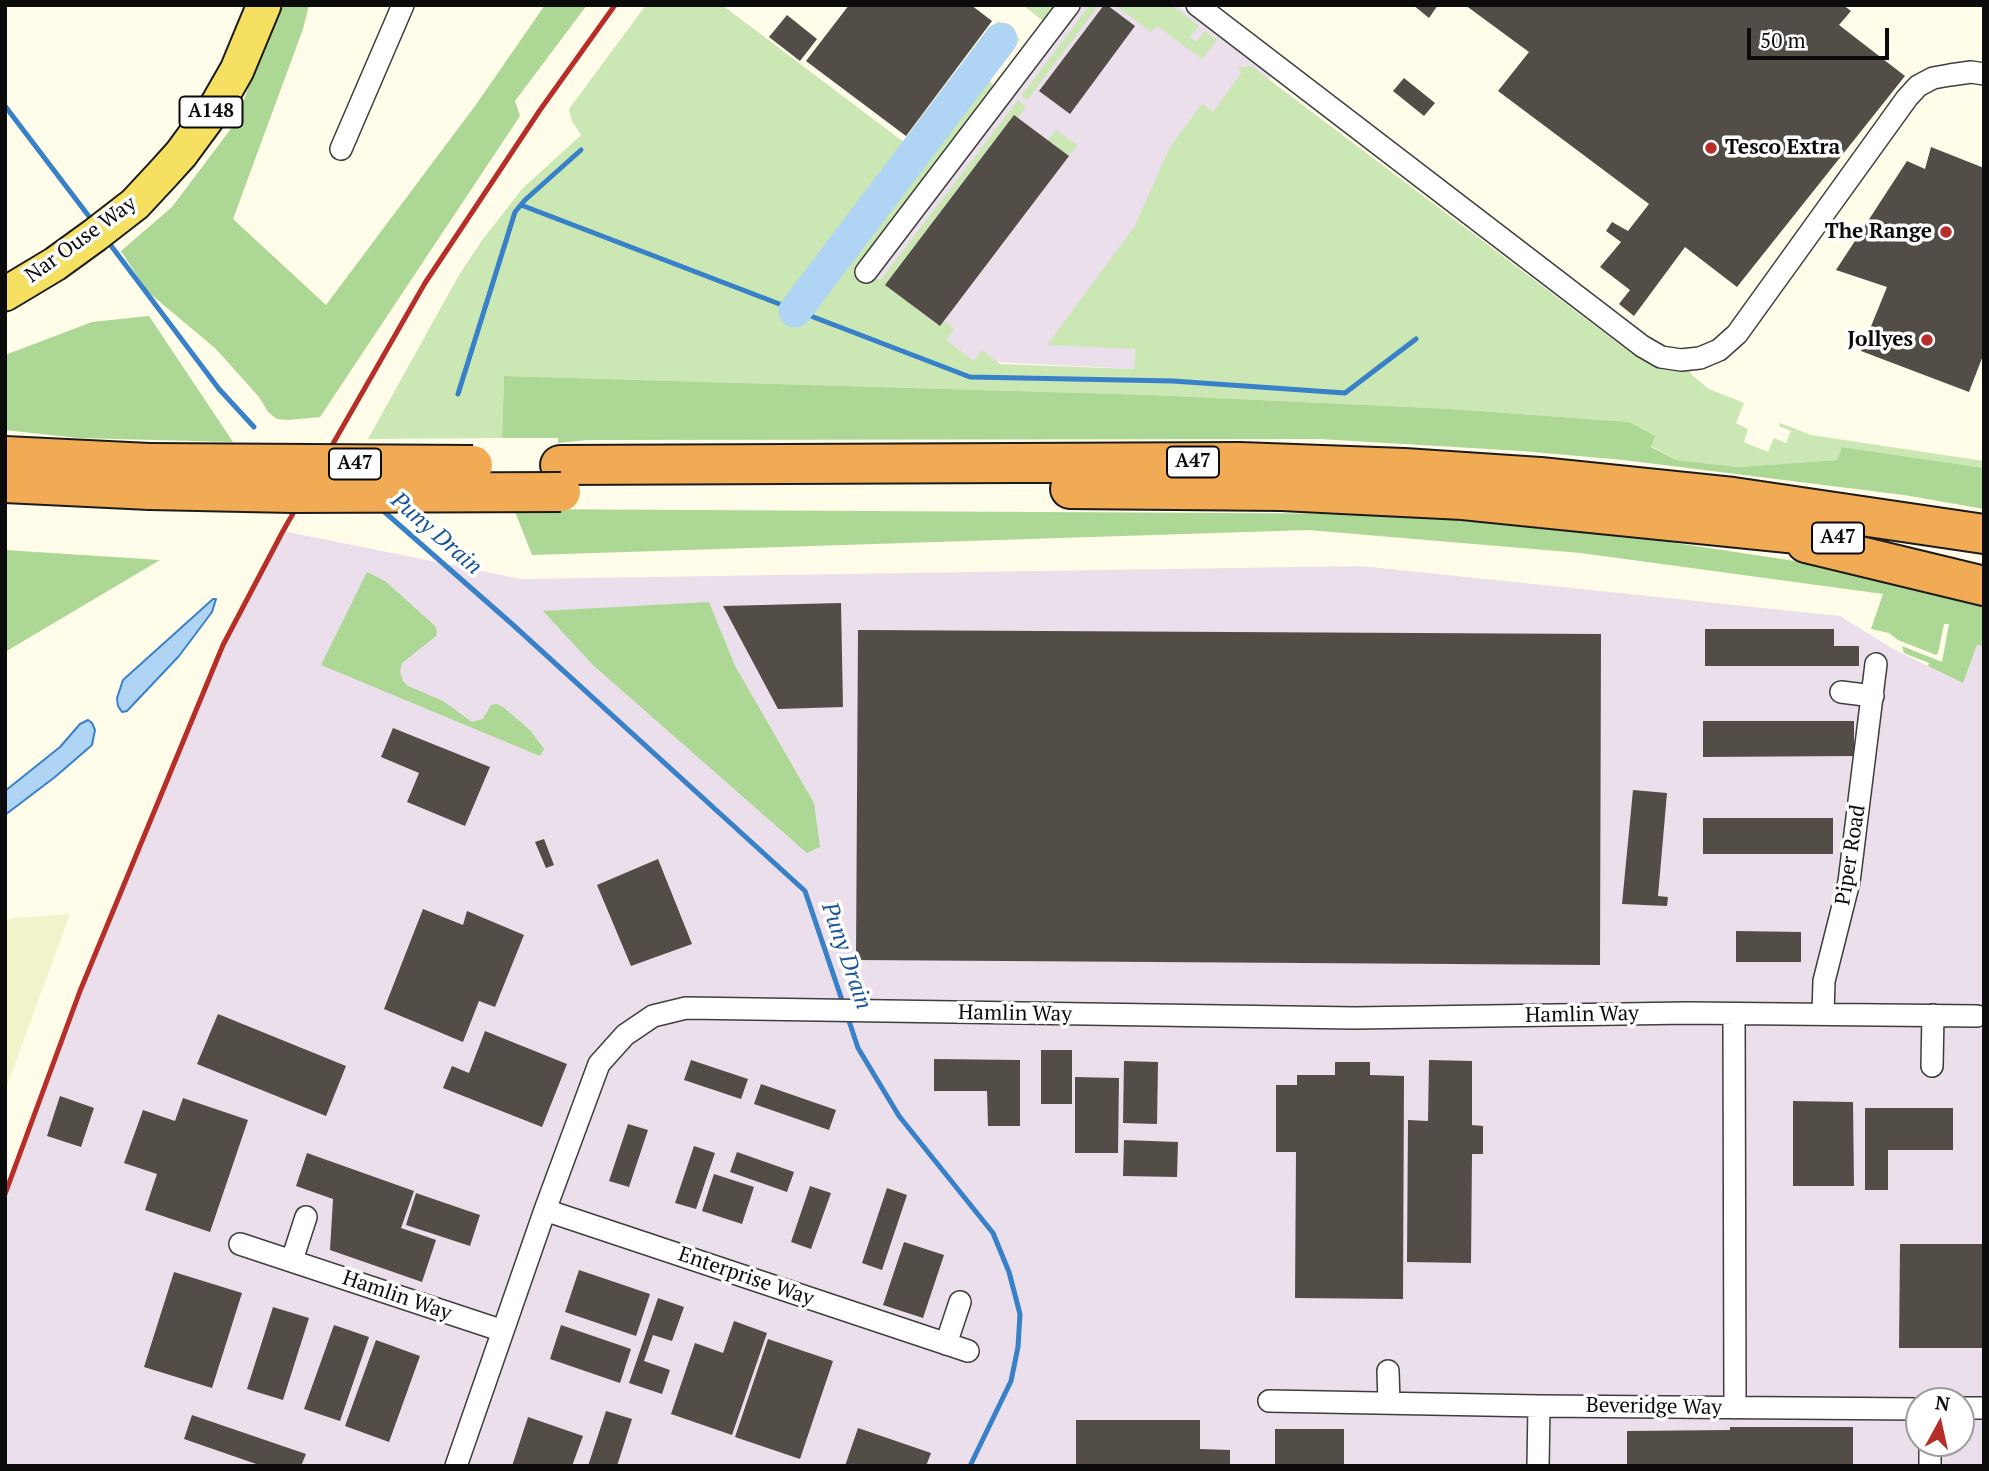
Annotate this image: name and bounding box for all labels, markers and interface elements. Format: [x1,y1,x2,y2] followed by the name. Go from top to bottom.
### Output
[1751,14,1893,58] scale bar
[1760,26,1806,54] text: 50 m
[180,96,242,128] road number: A148
[1725,135,1840,161] place label: Tesco Extra
[1703,140,1719,156] marker: Tesco Extra
[21,191,141,289] street label: Nar Ouse Way
[1825,219,1932,245] place label: The Range
[1938,224,1954,240] marker: The Range
[1847,327,1913,353] place label: Jollyes
[1919,332,1935,348] marker: Jollyes
[1167,446,1219,477] road number: A47
[329,449,381,480] road number: A47
[385,487,487,581] water label: Puny Drain
[1812,523,1864,554] road number: A47
[1831,803,1871,907] street label: Piper Road
[815,899,877,1013] water label: Puny Drain
[958,1000,1072,1028] street label: Hamlin Way
[1525,1001,1639,1029] street label: Hamlin Way
[675,1242,817,1312] street label: Enterprise Way
[339,1266,455,1326] street label: Hamlin Way
[1905,1387,1975,1457] north arrow
[1934,1389,1952,1416] text: N
[1586,1393,1722,1421] street label: Beveridge Way

